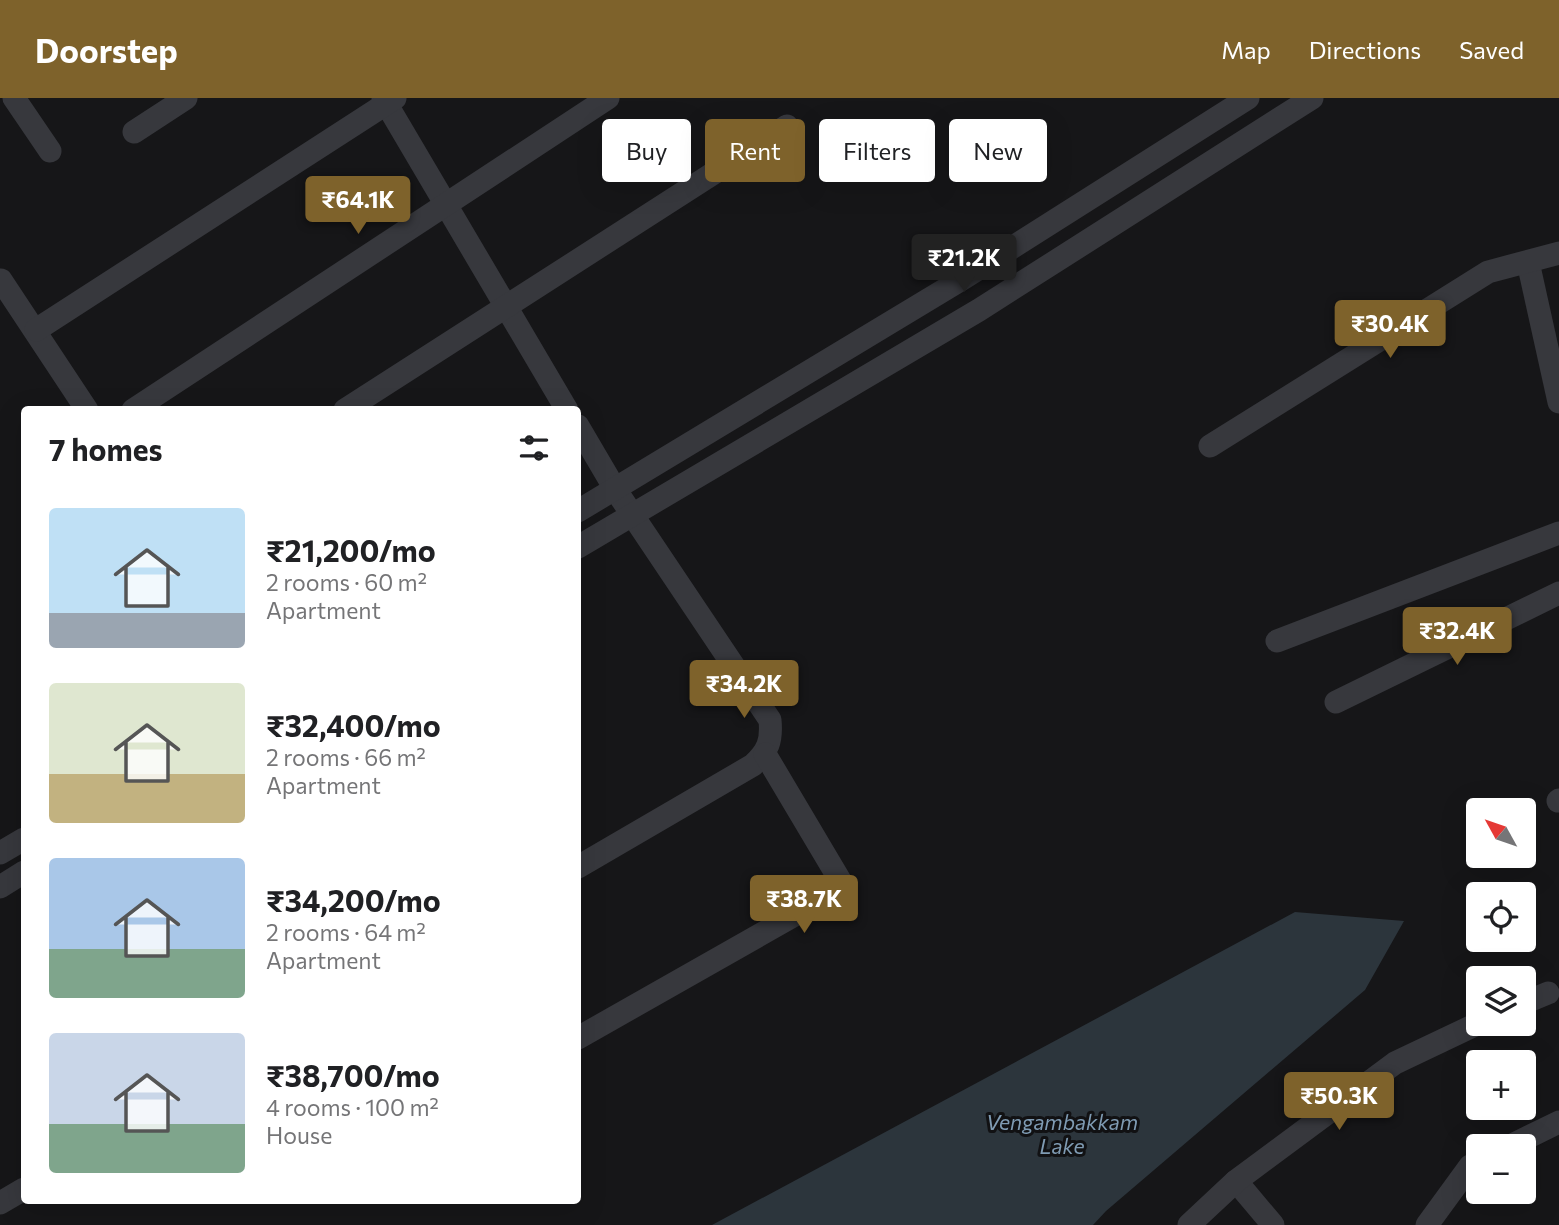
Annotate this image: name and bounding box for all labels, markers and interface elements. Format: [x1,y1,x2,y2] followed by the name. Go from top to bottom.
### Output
[35,29,178,70] text: Doorstep
[1221,35,1271,64] text: Map
[1309,35,1421,64] text: Directions
[1459,35,1524,64] text: Saved
[602,119,691,182] chip: Buy
[705,119,805,182] chip: Rent
[819,119,935,182] chip: Filters
[949,119,1047,182] chip: New
[301,176,415,236] pin: ₹64.1K
[321,185,395,213] text: ₹64.1K
[907,234,1021,294] pin: ₹21.2K
[928,243,1000,271] text: ₹21.2K
[1333,300,1447,360] pin: ₹30.4K
[1351,309,1429,337] text: ₹30.4K
[515,429,553,467] icon: filters
[49,430,162,467] text: 7 homes
[266,531,436,568] text: ₹21,200/mo
[105,536,189,620] icon: home
[266,568,427,596] text: 2 rooms · 60 m²
[266,596,381,624] text: Apartment
[1400,608,1514,667] pin: ₹32.4K
[1419,616,1495,644] text: ₹32.4K
[687,660,801,720] pin: ₹34.2K
[706,669,782,697] text: ₹34.2K
[266,706,441,743] text: ₹32,400/mo
[105,711,189,795] icon: home
[266,743,426,771] text: 2 rooms · 66 m²
[266,771,381,799] text: Apartment
[1466,798,1536,868] north arrow
[1466,798,1536,1204] map controls
[747,876,861,935] pin: ₹38.7K
[266,881,441,918] text: ₹34,200/mo
[1466,882,1536,952] button: locate
[766,884,842,912] text: ₹38.7K
[105,886,189,970] icon: home
[266,918,426,946] text: 2 rooms · 64 m²
[266,946,381,974] text: Apartment
[1466,966,1536,1036] button: layers
[1466,1050,1536,1120] button: +
[266,1056,440,1093] text: ₹38,700/mo
[105,1061,189,1145] icon: home
[1282,1072,1396,1132] pin: ₹50.3K
[1300,1081,1378,1109] text: ₹50.3K
[266,1093,439,1121] text: 4 rooms · 100 m²
[986,1109,1138,1158] water label: Vengambakkam Lake
[266,1121,332,1149] text: House
[1466,1134,1536,1204] button: −

